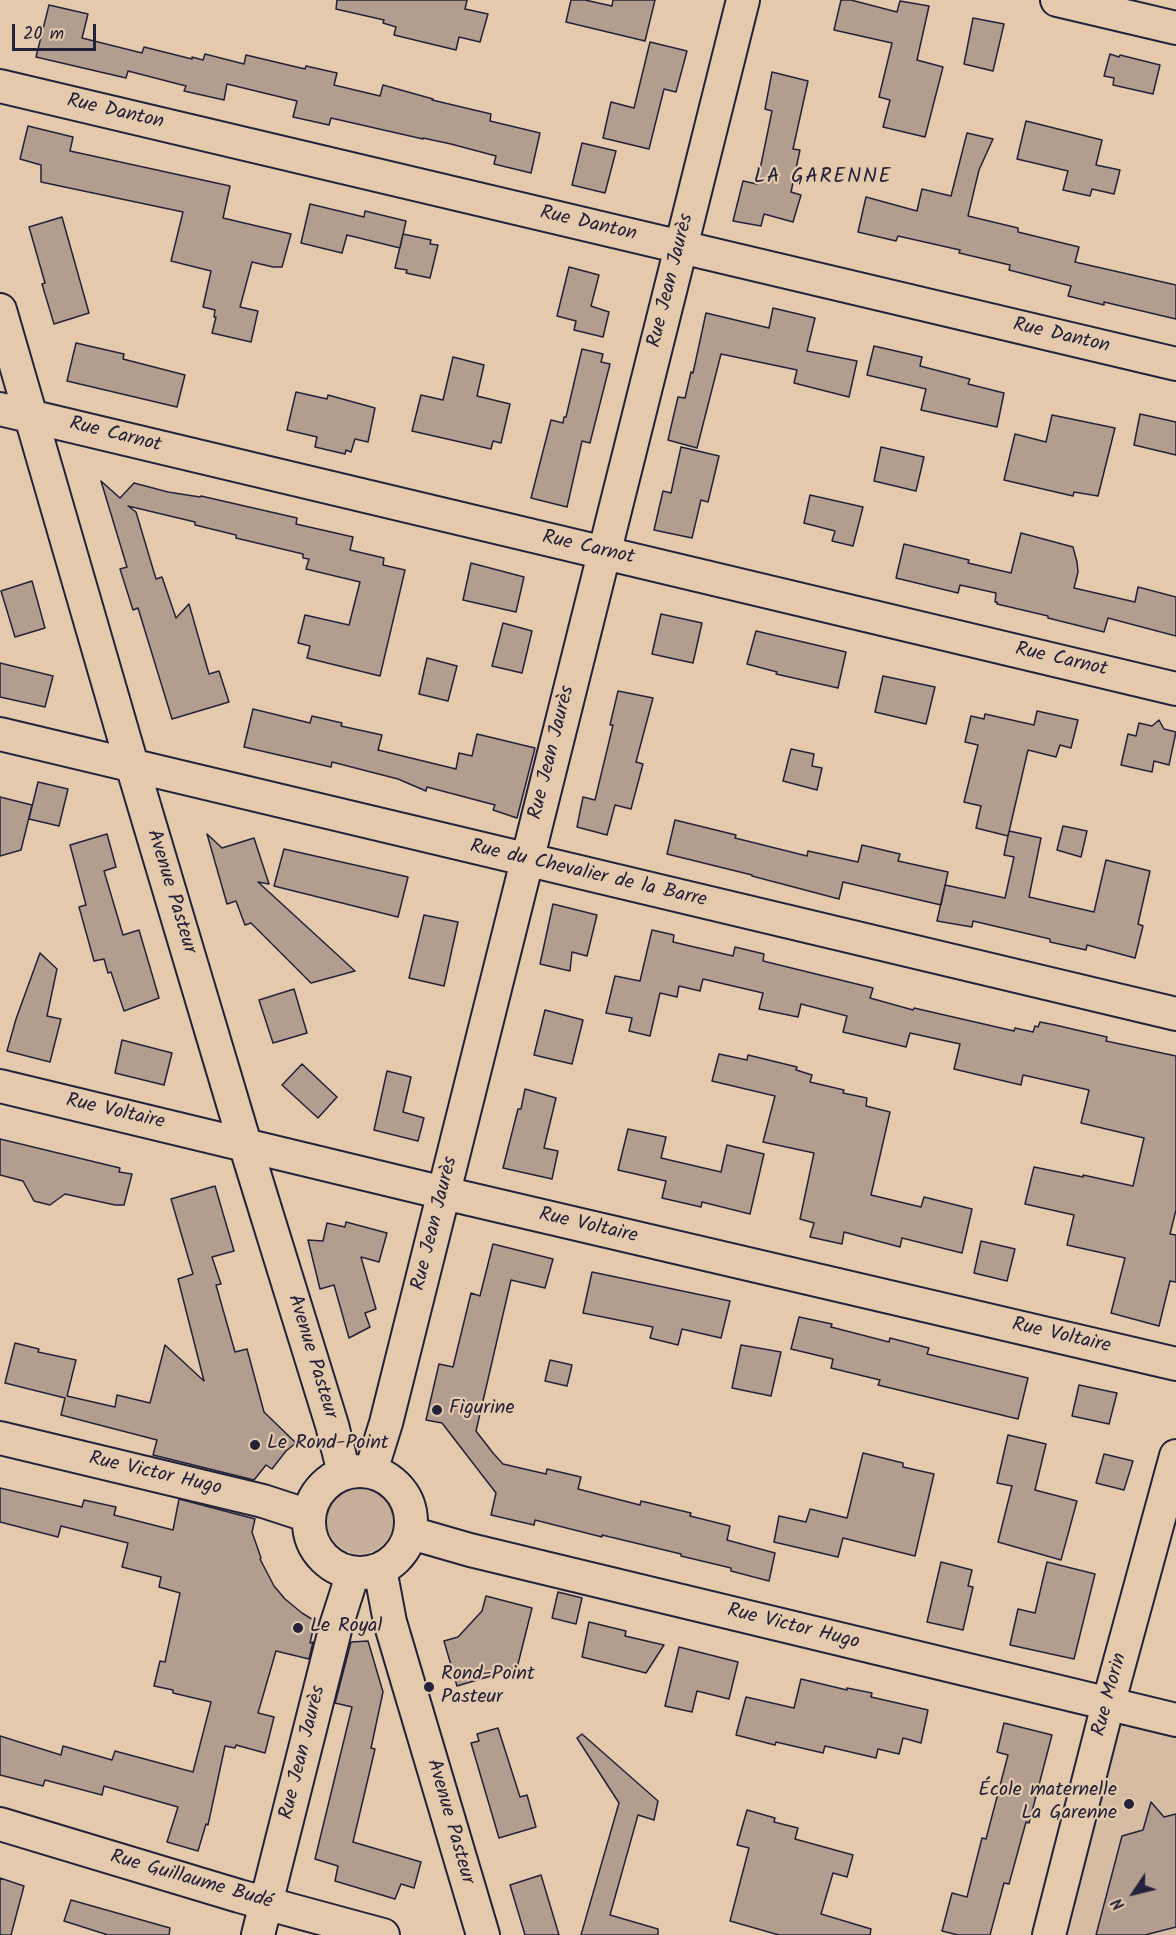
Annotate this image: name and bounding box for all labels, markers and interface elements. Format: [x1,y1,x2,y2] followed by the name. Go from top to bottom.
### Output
[15,12,99,50] scale bar
[23,20,64,49] text: 20 m
[64,90,166,136] street label: Rue Danton
[754,165,892,191] district label: LA GARENNE
[537,202,639,248] street label: Rue Danton
[644,212,700,350] street label: Rue Jean Jaurès
[1010,314,1112,360] street label: Rue Danton
[67,413,163,459] street label: Rue Carnot
[540,527,636,571] street label: Rue Carnot
[1013,639,1109,683] street label: Rue Carnot
[525,684,581,822] street label: Rue Jean Jaurès
[140,827,200,957] street label: Avenue Pasteur
[467,836,709,914] street label: Rue du Chevalier de la Barre
[63,1090,167,1136] street label: Rue Voltaire
[408,1155,464,1293] street label: Rue Jean Jaurès
[536,1204,640,1250] street label: Rue Voltaire
[281,1292,341,1422] street label: Avenue Pasteur
[1009,1314,1113,1360] street label: Rue Voltaire
[449,1398,514,1422] place label: Figurine
[430,1403,444,1417] marker: Figurine
[267,1433,389,1457] place label: Le Rond-Point
[248,1438,262,1452] marker: Le Rond-Point
[86,1448,224,1502] street label: Rue Victor Hugo
[724,1600,862,1656] street label: Rue Victor Hugo
[310,1616,382,1640] place label: Le Royal
[291,1621,305,1635] marker: Le Royal
[1088,1651,1134,1739] street label: Rue Morin
[441,1664,535,1711] place label: Rond-Point Pasteur
[422,1680,436,1694] marker: Rond-Point Pasteur
[276,1684,332,1822] street label: Rue Jean Jaurès
[420,1757,478,1887] street label: Avenue Pasteur
[978,1780,1117,1827] place label: École maternelle La Garenne
[1122,1797,1136,1811] marker: École maternelle La Garenne
[107,1846,275,1916] street label: Rue Guillaume Budé
[1104,1863,1164,1923] north arrow
[1106,1892,1132,1915] text: N

